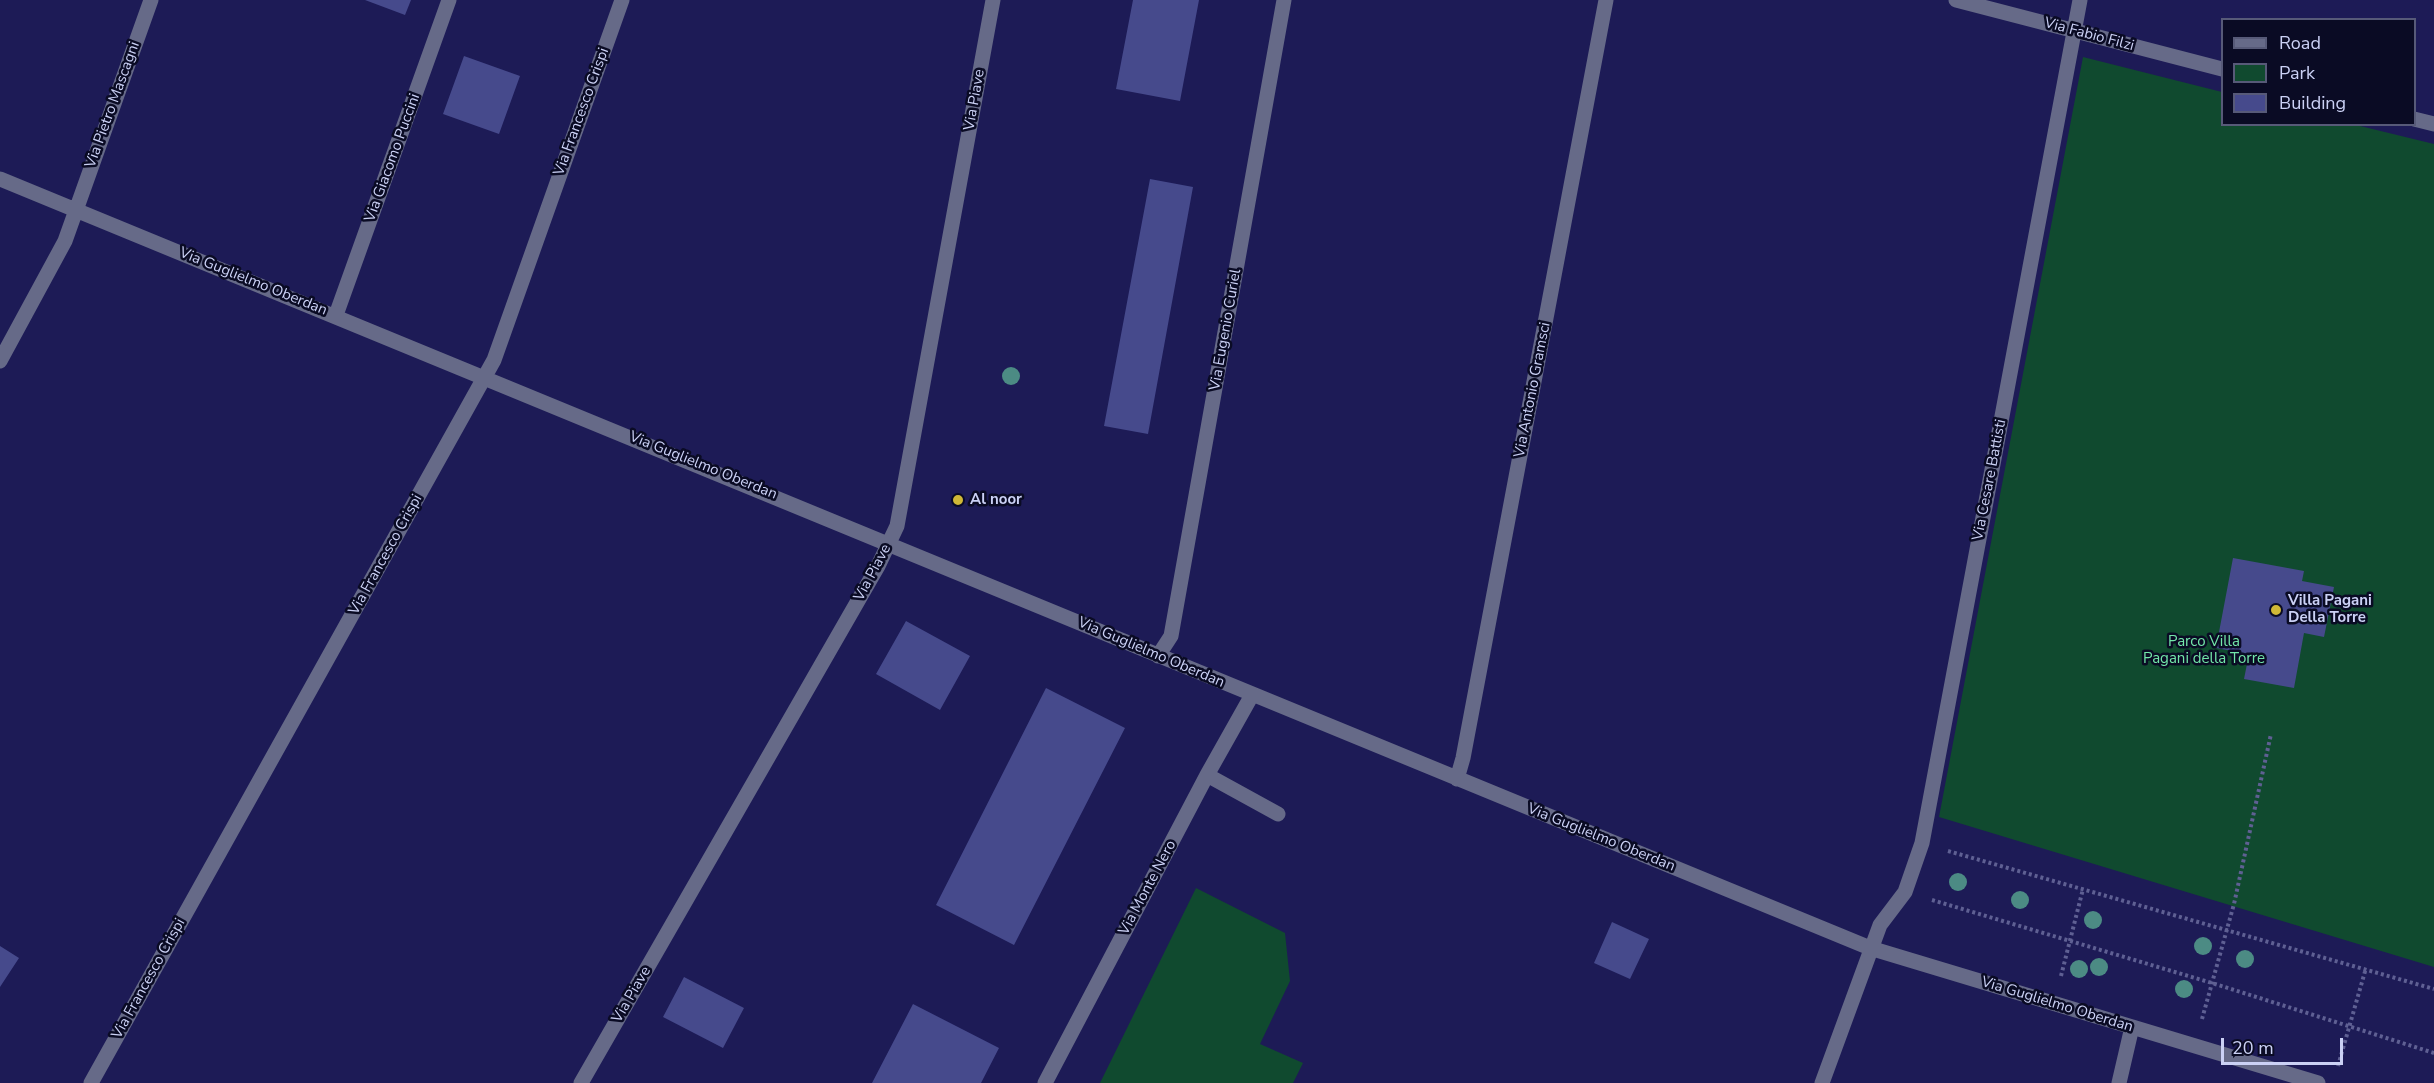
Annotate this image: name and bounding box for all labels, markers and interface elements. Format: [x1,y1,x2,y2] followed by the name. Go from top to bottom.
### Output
[2042,14,2136,56] street label: Via Fabio Filzi
[2221,18,2416,126] legend
[2279,31,2321,55] text: Road
[82,39,144,171] street label: Via Pietro Mascagni
[550,46,614,178] street label: Via Francesco Crispi
[2279,61,2315,85] text: Park
[961,68,989,132] street label: Via Piave
[361,91,425,225] street label: Via Giacomo Puccini
[2279,91,2346,115] text: Building
[176,244,330,320] street label: Via Guglielmo Oberdan
[1206,268,1246,392] street label: Via Eugenio Curiel
[1511,321,1555,459] street label: Via Antonio Gramsci
[1969,418,2011,542] street label: Via Cesare Battisti
[626,428,780,504] street label: Via Guglielmo Oberdan
[970,491,1022,509] place label: Al noor
[345,492,427,618] street label: Via Francesco Crispi
[951,493,965,507] marker: Al noor
[850,541,896,605] street label: Via Piave
[2288,592,2372,627] place label: Villa Pagani Della Torre
[2269,603,2283,617] marker: Villa Pagani Della Torre
[1075,614,1227,692] street label: Via Guglielmo Oberdan
[2143,633,2265,668] park label: Parco Villa Pagani della Torre
[1524,800,1678,876] street label: Via Guglielmo Oberdan
[1115,837,1181,939] street label: Via Monte Nero
[108,916,190,1042] street label: Via Francesco Crispi
[609,964,655,1026] street label: Via Piave
[1979,973,2135,1037] street label: Via Guglielmo Oberdan
[2224,1026,2346,1064] scale bar
[2232,1036,2274,1060] text: 20 m

